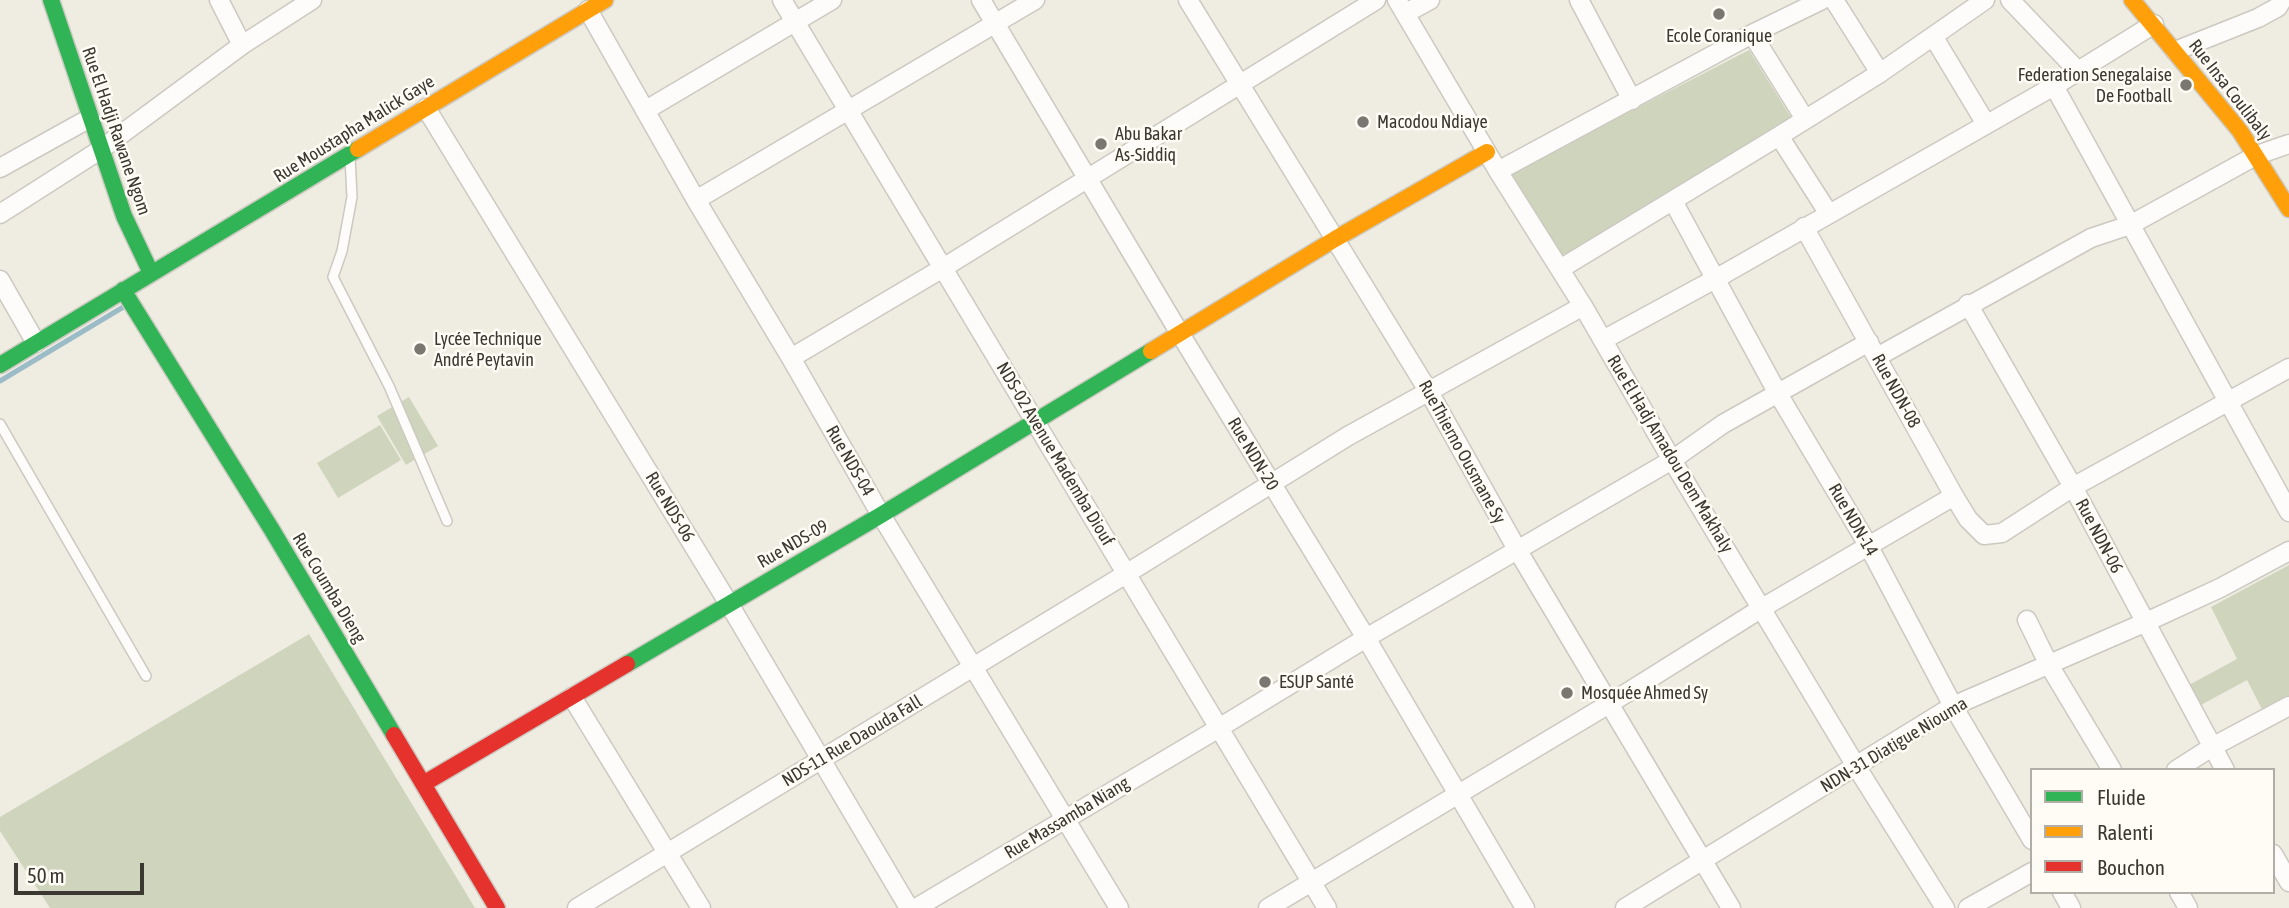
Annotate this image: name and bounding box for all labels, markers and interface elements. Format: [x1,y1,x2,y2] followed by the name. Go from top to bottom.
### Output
[1711,6,1727,22] marker: Ecole Coranique
[1666,25,1772,47] place label: Ecole Coranique
[2184,35,2276,145] street label: Rue Insa Coulibaly
[77,44,155,218] street label: Rue El Hadji Rawane Ngom
[2018,64,2172,106] place label: Federation Senegalaise De Football
[270,71,438,187] street label: Rue Moustapha Malick Gaye
[2178,77,2194,93] marker: Federation Senegalaise De Football
[1377,111,1488,133] place label: Macodou Ndiaye
[1355,114,1371,130] marker: Macodou Ndiaye
[1115,123,1182,166] place label: Abu Bakar As-Siddiq
[1093,136,1109,152] marker: Abu Bakar As-Siddiq
[434,328,542,370] place label: Lycée Technique André Peytavin
[412,341,428,357] marker: Lycée Technique André Peytavin
[1867,350,1925,432] street label: Rue NDN-08
[1602,351,1738,557] street label: Rue El Hadj Amadou Dem Makhaly
[992,358,1118,550] street label: NDS-02 Avenue Mademba Diouf
[1414,377,1510,527] street label: RueThierno Ousmane Sy
[1223,414,1283,494] street label: Rue NDN-20
[821,422,879,500] street label: Rue NDS-04
[641,468,699,546] street label: Rue NDS-06
[1824,480,1882,560] street label: Rue NDN-14
[2070,495,2128,577] street label: Rue NDN-06
[754,515,832,573] street label: Rue NDS-09
[288,529,370,647] street label: Rue Coumba Dieng
[1279,671,1354,693] place label: ESUP Santé
[1257,674,1273,690] marker: ESUP Santé
[1581,682,1708,704] place label: Mosquée Ahmed Sy
[1559,685,1575,701] marker: Mosquée Ahmed Sy
[778,691,926,791] street label: NDS-11 Rue Daouda Fall
[1817,693,1971,797] street label: NDN-31 Diatigue Niouma
[2030,768,2275,894] legend
[1001,772,1133,864] street label: Rue Massamba Niang
[2097,785,2146,809] text: Fluide
[2097,820,2153,844] text: Ralenti
[18,848,147,892] scale bar
[2097,855,2165,879] text: Bouchon
[27,863,65,887] text: 50 m

